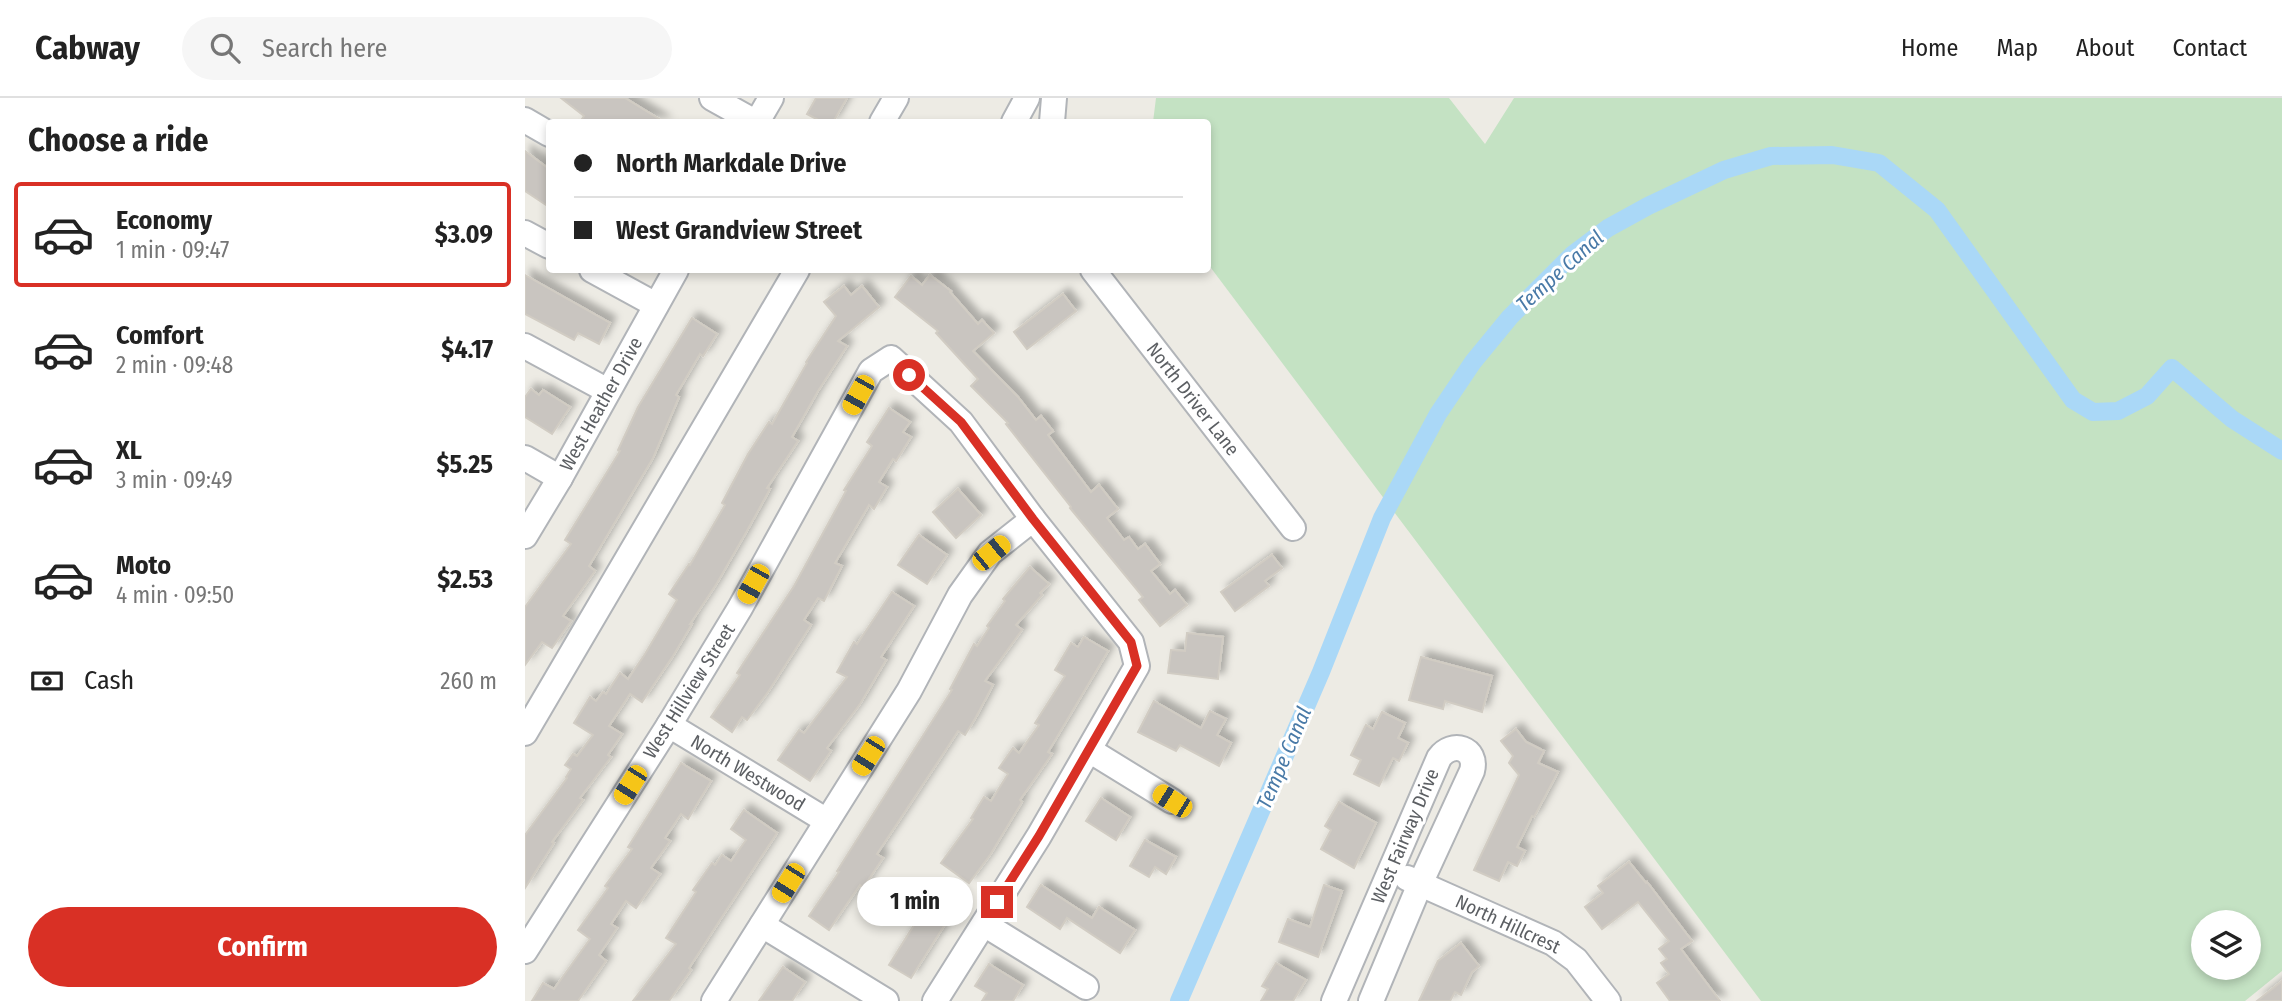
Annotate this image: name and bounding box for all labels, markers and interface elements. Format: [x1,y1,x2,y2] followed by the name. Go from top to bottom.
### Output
[182,17,672,80] search box
[35,28,140,68] text: Cabway
[206,29,244,67] icon: search
[262,33,387,64] text: Search here
[1901,34,1958,62] text: Home
[1996,34,2038,62] text: Map
[2076,34,2134,62] text: About
[2172,34,2247,62] text: Contact
[28,121,209,159] text: Choose a ride
[616,148,847,179] text: North Markdale Drive
[32,203,95,266] icon: car
[116,205,212,236] text: Economy
[616,215,862,246] text: West Grandview Street
[435,219,493,250] text: $3.09
[1511,225,1609,317] water label: Tempe Canal
[116,236,229,264] text: 1 min · 09:47
[32,318,95,381] icon: car
[116,320,204,351] text: Comfort
[555,333,647,475] street label: West Heather Drive
[441,334,493,365] text: $4.17
[1142,338,1244,460] street label: North Driver Lane
[116,351,233,379] text: 2 min · 09:48
[893,359,925,391] route start
[839,372,878,418] car
[32,433,95,496] icon: car
[116,435,142,466] text: XL
[437,449,493,480] text: $5.25
[116,466,233,494] text: 3 min · 09:49
[969,532,1014,574] car
[32,548,95,611] icon: car
[116,550,171,581] text: Moto
[734,561,773,607] car
[437,564,493,595] text: $2.53
[116,581,234,609] text: 4 min · 09:50
[638,619,740,763] street label: West Hillview Street
[28,662,66,700] icon: cash
[84,665,134,696] text: Cash
[440,667,497,695] text: 260 m
[1251,703,1317,813] water label: Tempe Canal
[687,730,809,816] street label: North Westwood
[848,733,889,779] car
[610,762,651,808] car
[1366,765,1444,907] street label: West Fairway Drive
[1149,781,1196,821] car
[768,860,809,906] car
[857,878,973,926] callout: 1 min
[981,886,1013,918] route end
[890,887,940,915] text: 1 min
[1452,890,1565,959] street label: North Hillcrest
[28,907,497,987] button: Confirm
[2191,910,2261,980] map controls
[2191,910,2261,980] button: layers

